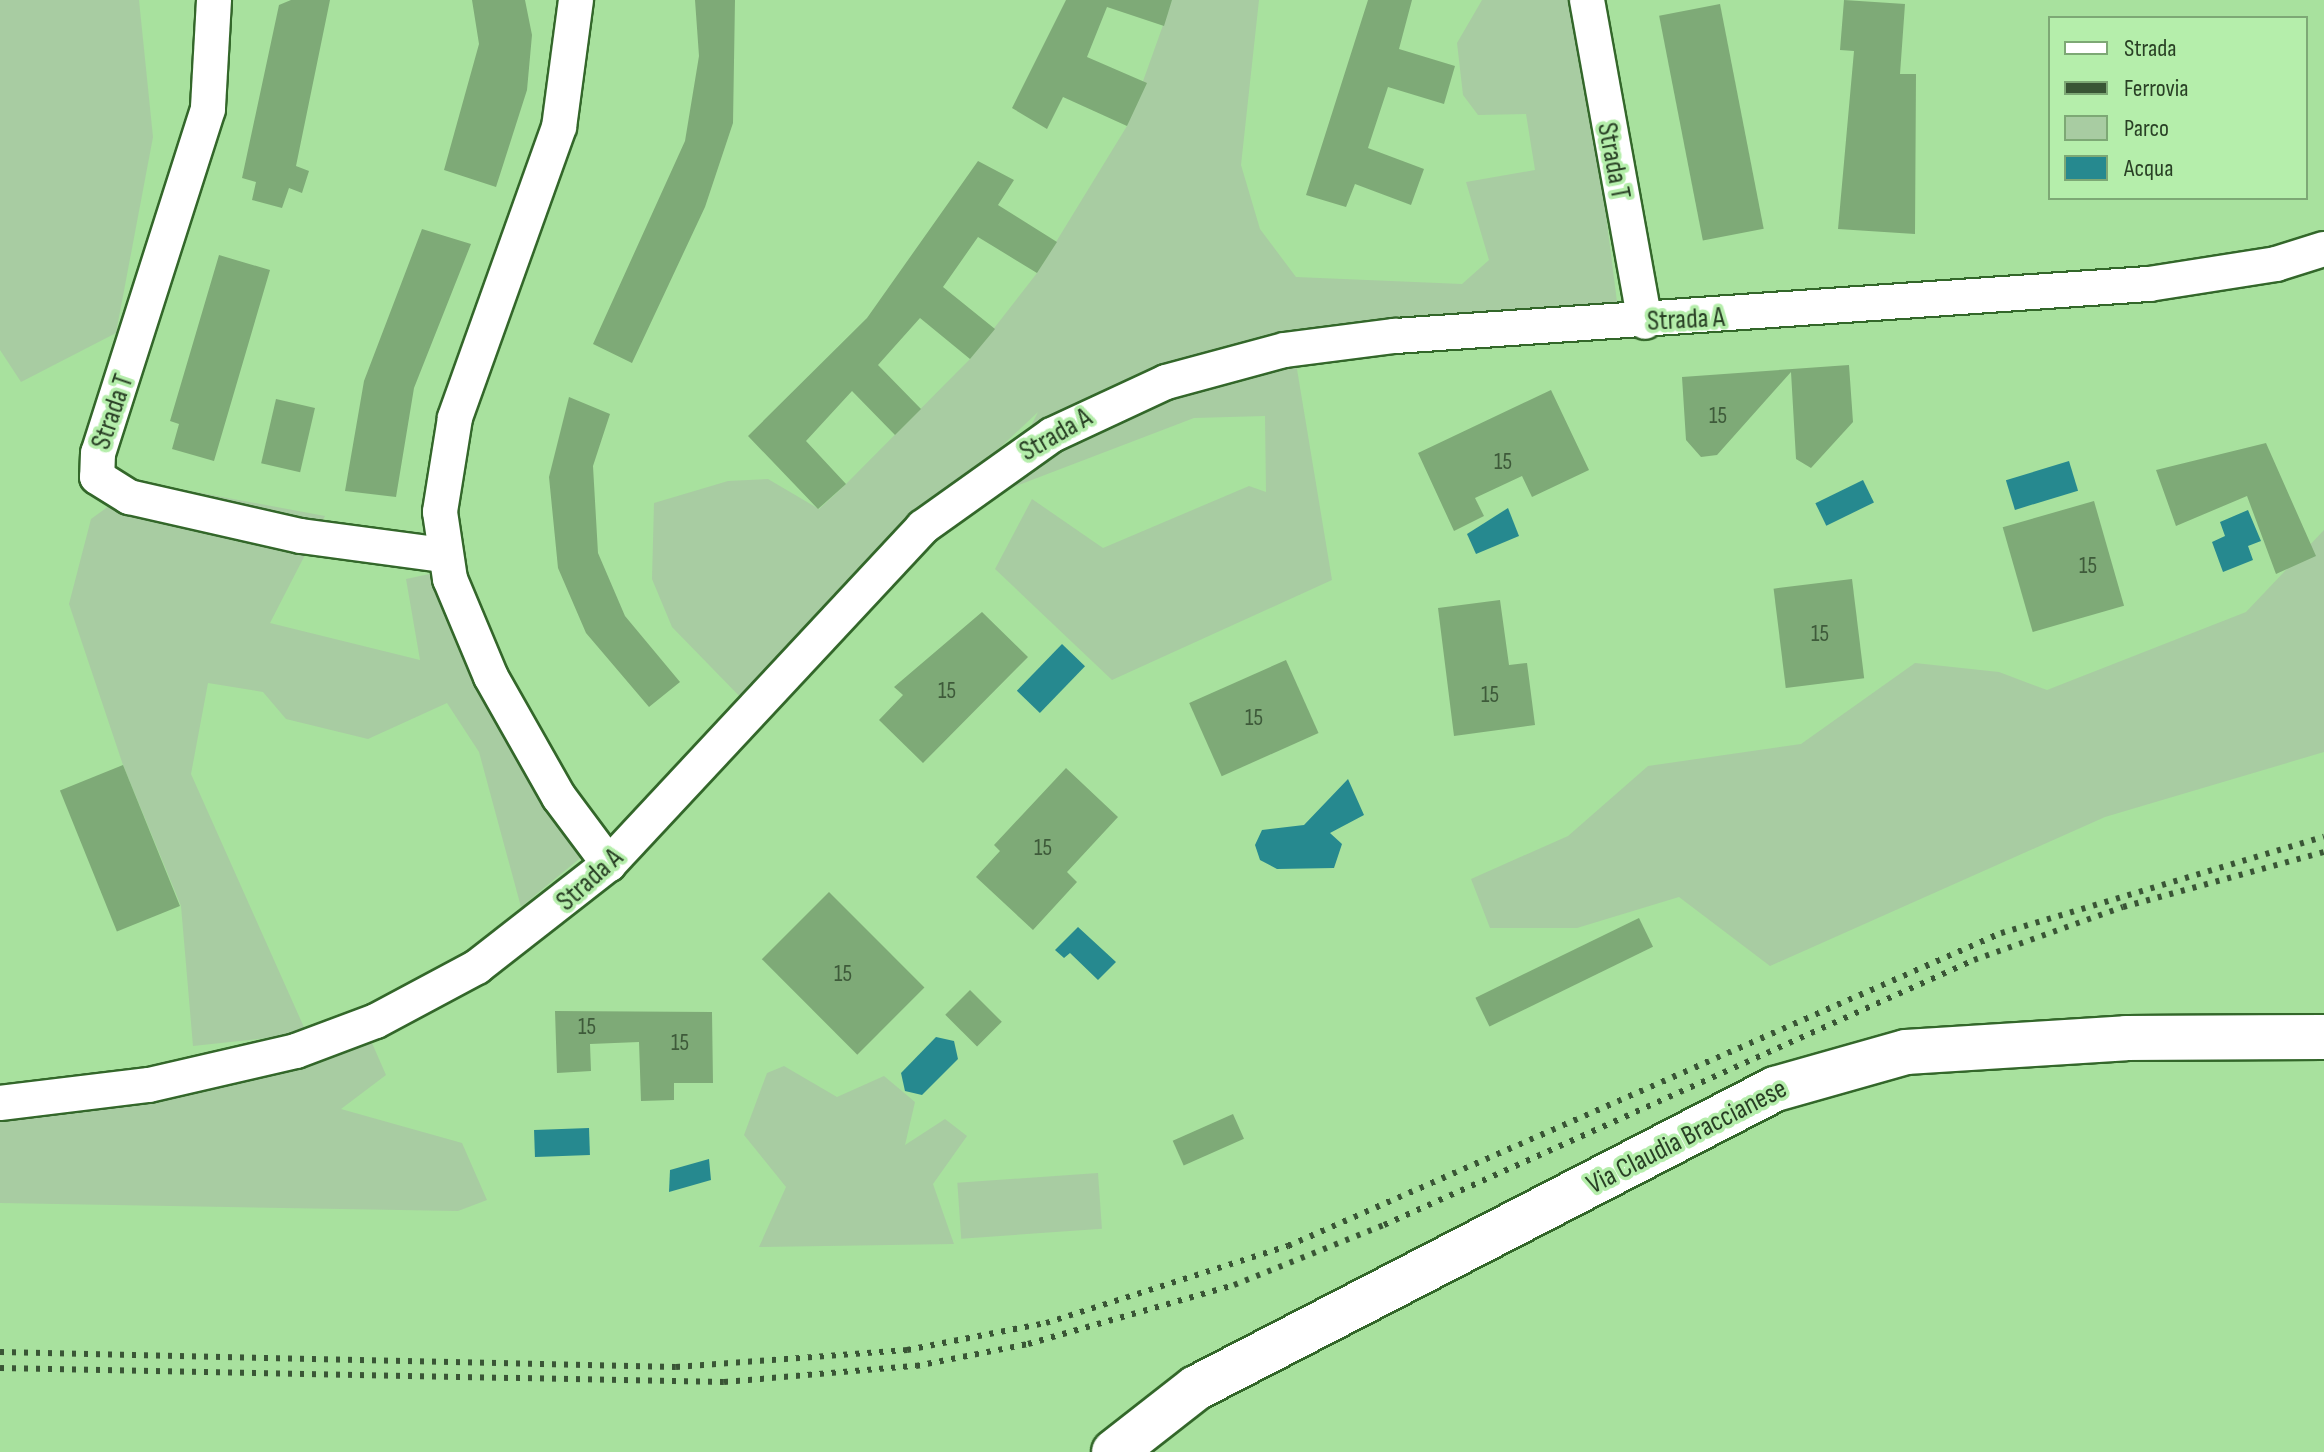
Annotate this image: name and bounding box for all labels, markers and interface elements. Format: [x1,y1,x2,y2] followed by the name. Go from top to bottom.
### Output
[2048,16,2308,200] legend
[2124,34,2177,63] text: Strada
[2124,74,2189,103] text: Ferrovia
[2124,114,2169,143] text: Parco
[1589,120,1637,202] street label: Strada T
[2124,154,2173,183] text: Acqua
[1646,301,1726,339] street label: Strada A
[85,370,141,454] street label: Strada T
[1014,401,1098,469] street label: Strada A
[1709,402,1727,430] house number: 15
[1494,448,1512,476] house number: 15
[2079,552,2097,580] house number: 15
[1811,620,1829,648] house number: 15
[938,677,956,705] house number: 15
[1481,681,1499,709] house number: 15
[1245,704,1263,732] house number: 15
[1034,834,1052,862] house number: 15
[550,841,630,919] street label: Strada A
[834,960,852,988] house number: 15
[578,1013,596,1041] house number: 15
[671,1029,689,1057] house number: 15
[1581,1072,1793,1202] street label: Via Claudia Braccianese

